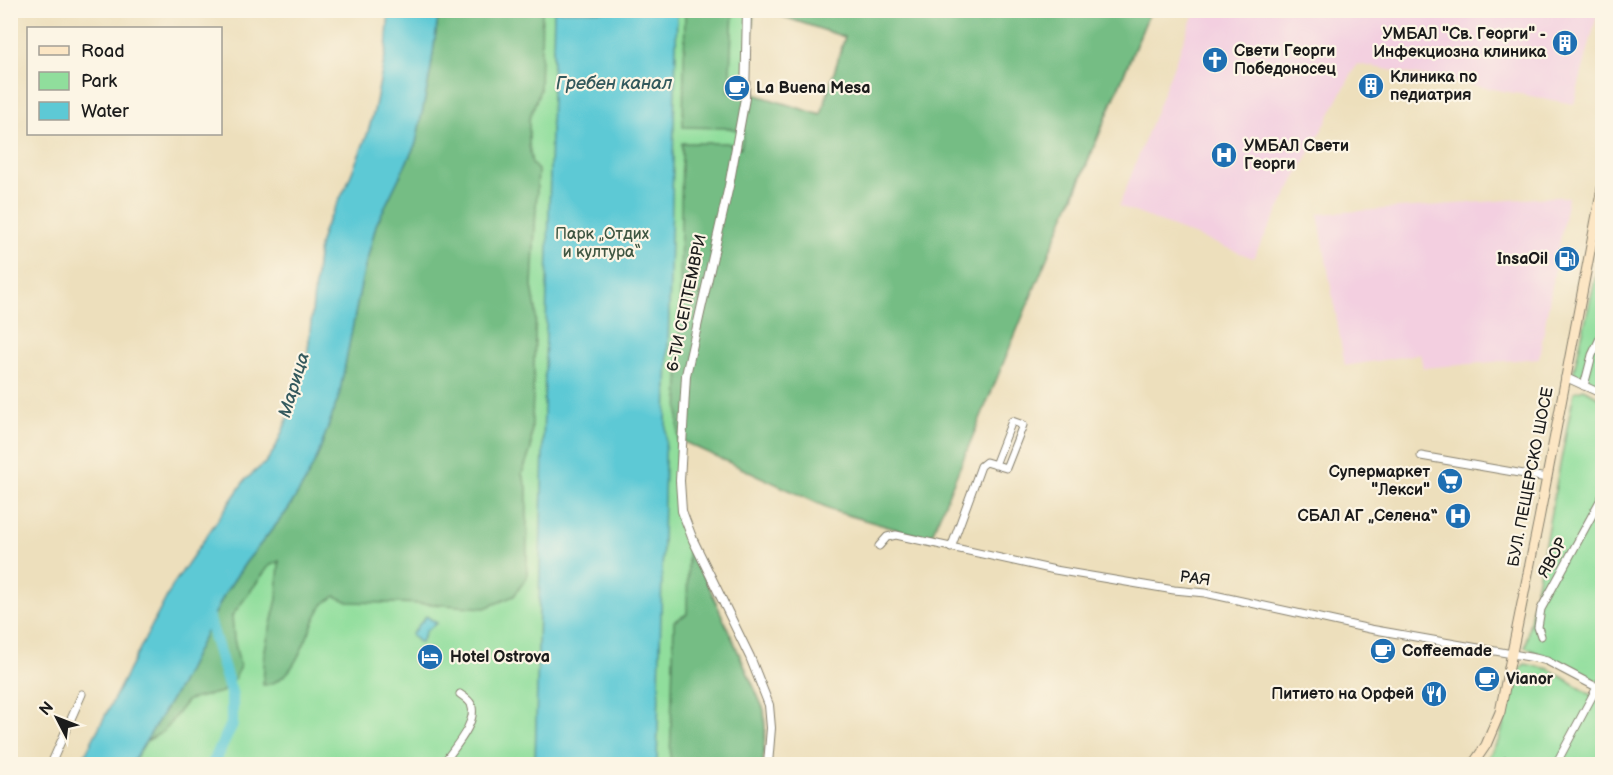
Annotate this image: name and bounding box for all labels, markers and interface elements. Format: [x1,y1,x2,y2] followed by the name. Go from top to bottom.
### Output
[1373,25,1547,62] place label: УМБАЛ "Св. Георги" - Инфекциозна клиника
[27,27,222,135] legend
[1550,28,1580,58] building icon: УМБАЛ "Св. Георги" - Инфекциозна клиника
[81,41,125,62] text: Road
[1234,42,1336,79] place label: Свети Георги Победоносец
[1200,45,1230,75] church icon: Свети Георги Победоносец
[1390,68,1477,105] place label: Клиника по педиатрия
[81,71,117,92] text: Park
[1356,71,1386,101] building icon: Клиника по педиатрия
[556,73,673,94] water label: Гребен канал
[722,73,752,103] cafe icon: La Buena Mesa
[756,79,870,98] place label: La Buena Mesa
[81,101,129,122] text: Water
[1244,137,1349,174] place label: УМБАЛ Свети Георги
[1209,140,1239,170] hospital icon: УМБАЛ Свети Георги
[555,225,649,262] park label: Парк „Отдих и култура“
[663,233,711,373] street label: 6-ТИ СЕПТЕМВРИ
[1552,244,1582,274] fuel station icon: InsaOil
[1497,250,1548,269] place label: InsaOil
[274,350,314,420] water label: Марица
[1504,386,1558,568] street label: БУЛ. ПЕЩЕРСКО ШОСЕ
[1329,463,1430,500] place label: Супермаркет "Лекси"
[1435,466,1465,496] supermarket icon: Супермаркет "Лекси"
[1443,501,1473,531] hospital icon: СБАЛ АГ „Селена“
[1297,507,1438,526] place label: СБАЛ АГ „Селена“
[1534,535,1572,581] street label: ЯВОР
[1178,567,1212,591] street label: РАЯ
[1368,636,1398,666] cafe icon: Coffeemade
[415,642,445,672] hotel icon: Hotel Ostrova
[1402,642,1492,661] place label: Coffeemade
[450,648,550,667] place label: Hotel Ostrova
[1472,664,1502,694] cafe icon: Vianor
[1506,670,1554,689] place label: Vianor
[1419,679,1449,709] restaurant icon: Питието на Орфей
[1271,685,1414,704] place label: Питието на Орфей
[27,688,87,748] north arrow
[36,698,58,720] text: N

